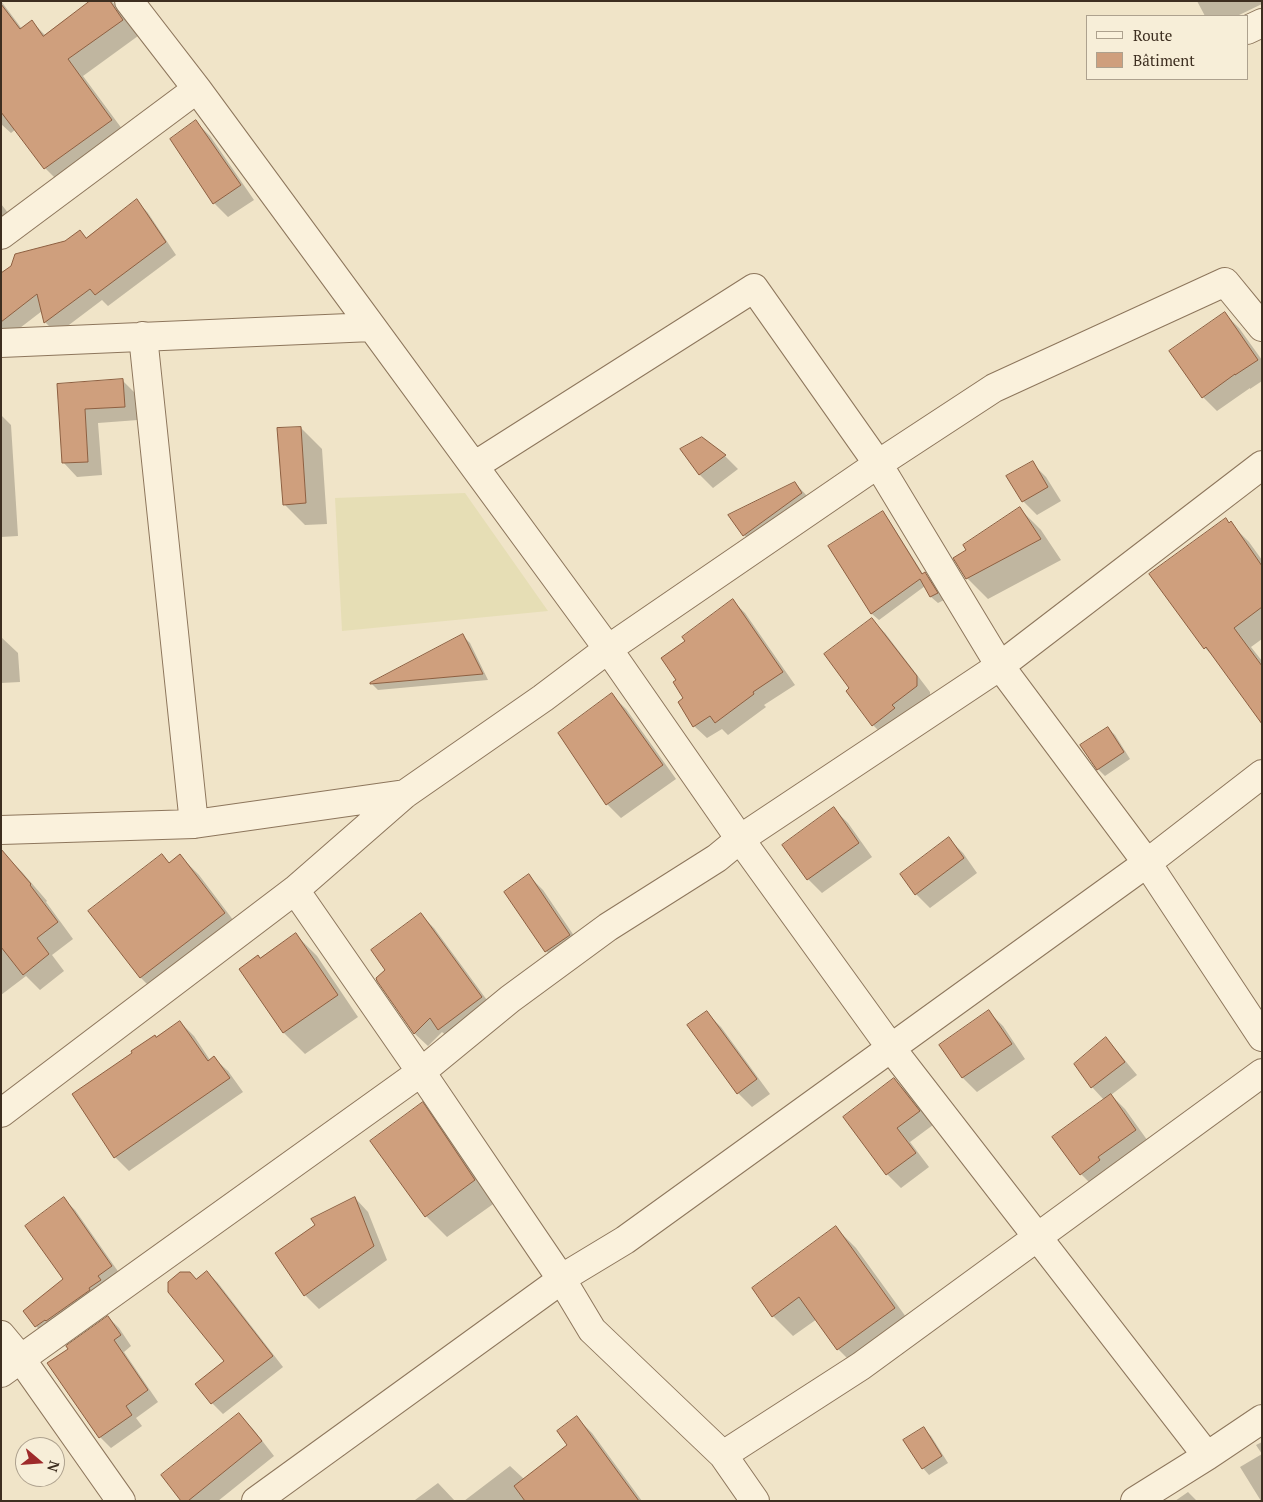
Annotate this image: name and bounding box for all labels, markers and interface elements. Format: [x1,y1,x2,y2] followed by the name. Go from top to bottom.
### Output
[1086,15,1248,80] legend
[1133,25,1172,45] text: Route
[1133,50,1195,70] text: Bâtiment
[15,1437,65,1487] north arrow
[43,1458,64,1474] text: N

